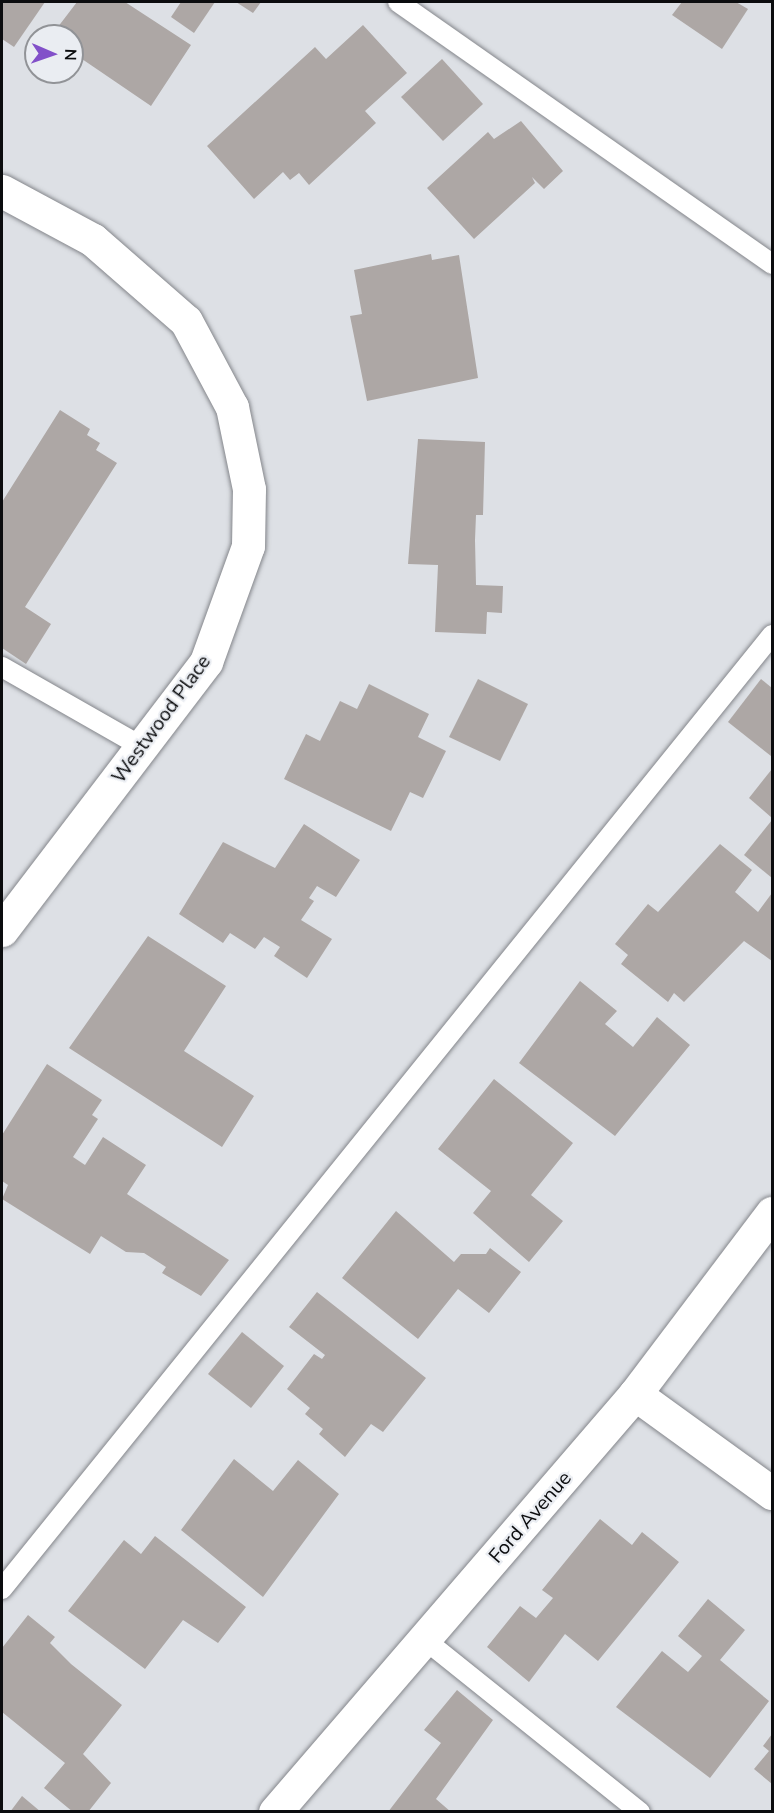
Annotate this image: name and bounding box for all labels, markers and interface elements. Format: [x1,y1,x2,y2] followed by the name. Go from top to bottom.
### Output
[24,24,84,84] north arrow
[59,48,81,61] text: N
[106,650,216,788] street label: Westwood Place
[484,1466,576,1568] street label: Ford Avenue

